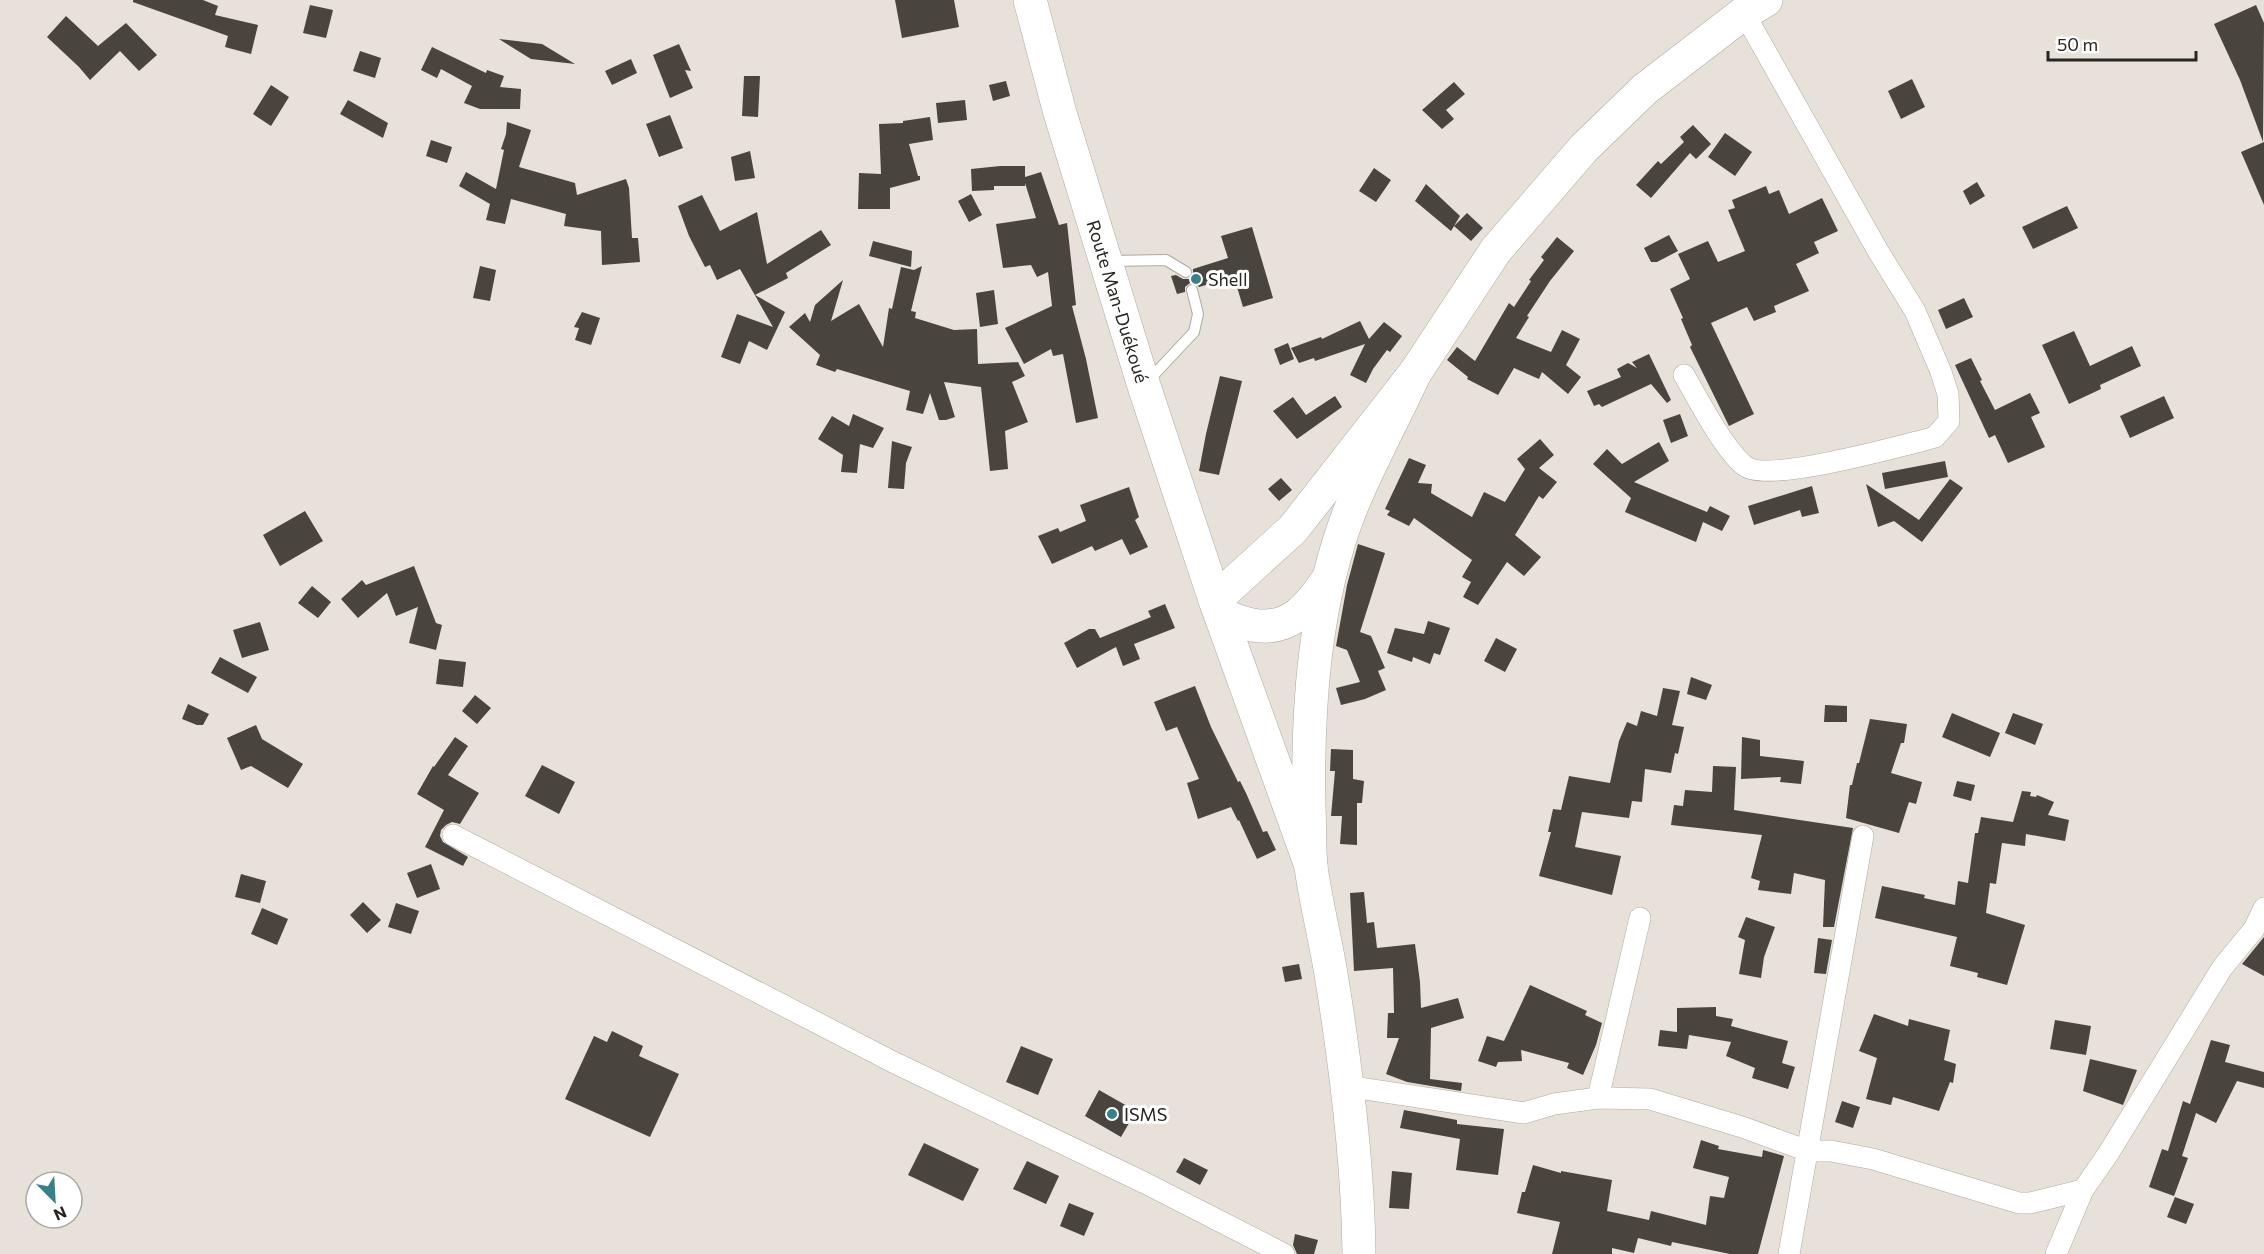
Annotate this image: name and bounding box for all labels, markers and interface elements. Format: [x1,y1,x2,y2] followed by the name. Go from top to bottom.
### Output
[2048,24,2196,62] scale bar
[2057,33,2098,55] text: 50 m
[1083,217,1153,386] street label: Route Man-Duékoué
[1208,268,1248,290] place label: Shell
[1189,272,1203,286] marker: Shell
[1124,1103,1167,1125] place label: ISMS
[1105,1107,1119,1121] marker: ISMS
[24,1170,84,1230] north arrow
[51,1203,70,1225] text: N

